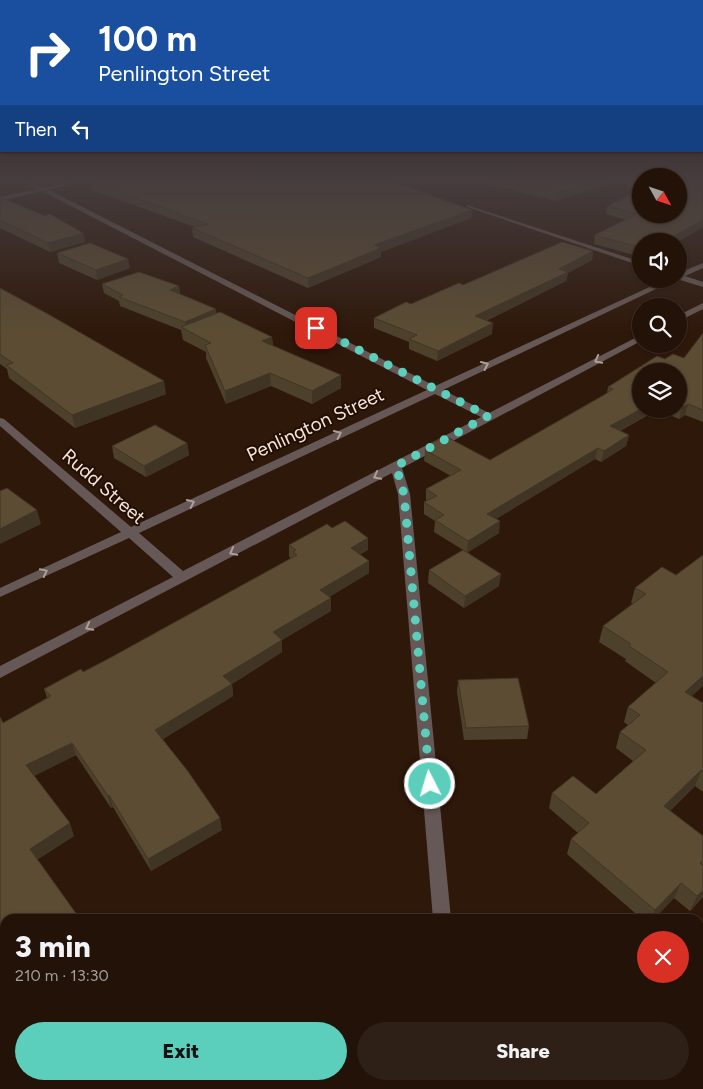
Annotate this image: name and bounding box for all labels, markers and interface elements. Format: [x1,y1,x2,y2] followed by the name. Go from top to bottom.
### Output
[98,18,197,60] text: 100 m
[15,20,80,85] icon: right
[98,60,270,87] text: Penlington Street
[67,115,95,143] icon: left
[15,118,57,141] text: Then
[632,168,688,222] north arrow
[632,168,687,418] map controls
[632,233,687,288] button: sound
[632,298,687,353] button: search
[295,307,337,349] pin
[302,314,330,342] icon: arrive
[594,354,603,364] one-way arrow
[480,362,489,372] one-way arrow
[632,363,687,418] button: layers
[243,383,387,466] street label: Penlington Street
[333,430,342,440] one-way arrow
[57,444,150,529] street label: Rudd Street
[373,470,382,480] one-way arrow
[186,498,195,509] one-way arrow
[229,546,238,556] one-way arrow
[39,568,48,578] one-way arrow
[85,621,94,631] one-way arrow
[403,757,455,809] position arrow
[15,928,91,965] text: 3 min
[637,931,689,983] button: close
[15,966,109,985] text: 210 m · 13:30
[15,1022,347,1080] button: Exit
[357,1022,689,1080] button: Share

